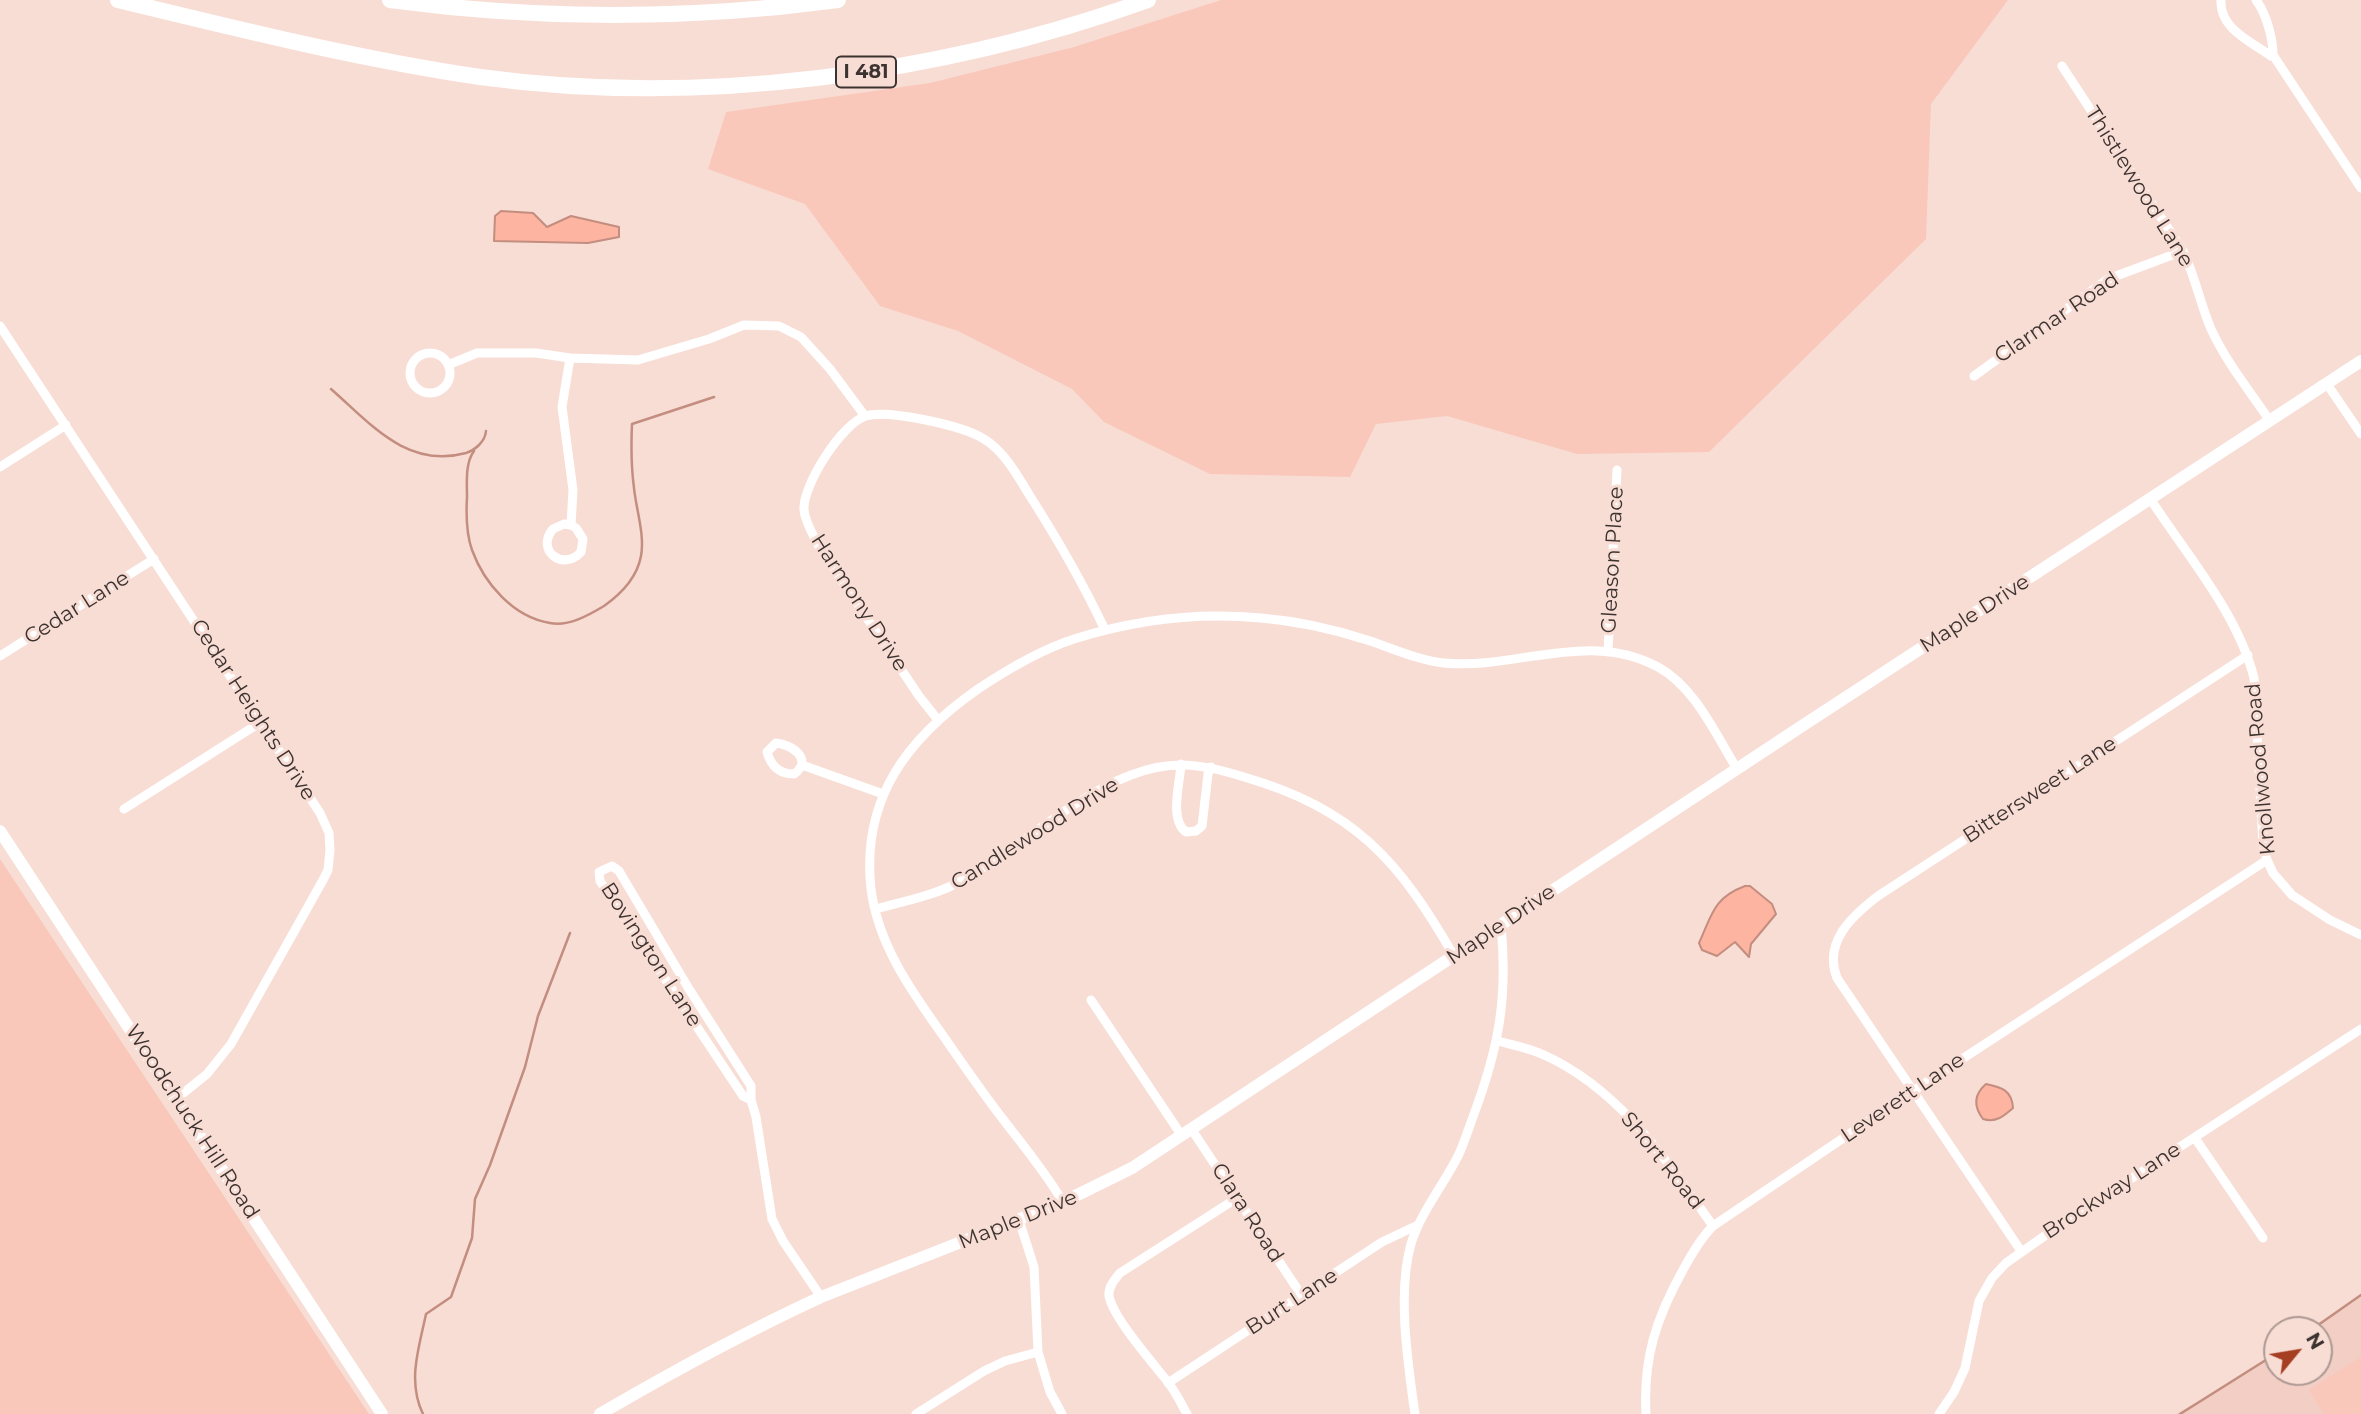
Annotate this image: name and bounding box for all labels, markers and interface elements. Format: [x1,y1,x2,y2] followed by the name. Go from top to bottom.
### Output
[836,57,896,88] road number: I 481
[2079,102,2199,272] street label: Thistlewood Lane
[1990,267,2124,369] street label: Clarmar Road
[1597,486,1629,634] street label: Gleason Place
[805,530,913,676] street label: Harmony Drive
[20,566,134,650] street label: Cedar Lane
[1916,569,2034,659] street label: Maple Drive
[185,615,321,805] street label: Cedar Heights Drive
[2241,682,2281,856] street label: Knollwood Road
[1959,731,2121,849] street label: Bittersweet Lane
[947,772,1123,896] street label: Candlewood Drive
[595,878,707,1032] street label: Bovington Lane
[1442,879,1560,971] street label: Maple Drive
[120,1020,264,1224] street label: Woodchuck Hill Road
[1837,1048,1969,1148] street label: Leverett Lane
[1615,1107,1709,1215] street label: Short Road
[2038,1137,2186,1245] street label: Brockway Lane
[1206,1159,1288,1267] street label: Clara Road
[955,1185,1081,1255] street label: Maple Drive
[1241,1263,1343,1341] street label: Burt Lane
[2263,1316,2333,1386] north arrow
[2301,1329,2329,1354] text: N

